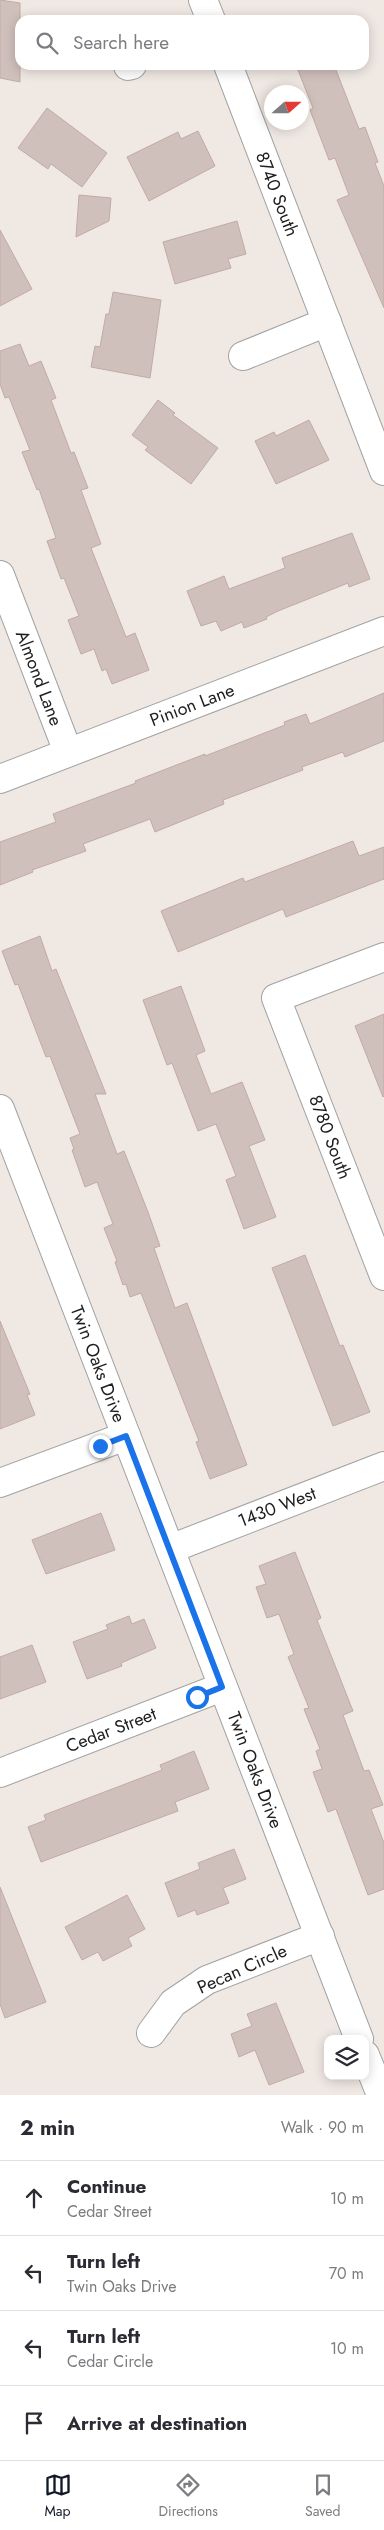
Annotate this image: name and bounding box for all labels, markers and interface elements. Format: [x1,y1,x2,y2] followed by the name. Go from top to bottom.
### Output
[15,15,369,70] search box
[33,29,61,57] icon: search
[73,29,169,56] text: Search here
[264,85,309,130] north arrow
[249,148,305,240] street label: 8740 South
[9,626,69,730] street label: Almond Lane
[146,677,238,733] street label: Pinion Lane
[302,1091,358,1183] street label: 8780 South
[64,1302,132,1426] street label: Twin Oaks Drive
[89,1435,112,1458] route end
[234,1480,320,1534] street label: 1430 West
[186,1686,209,1709] route start
[62,1701,161,1759] street label: Cedar Street
[221,1708,289,1832] street label: Twin Oaks Drive
[193,1938,291,2000] street label: Pecan Circle
[324,2035,369,2080] map controls
[324,2035,369,2080] button: layers
[20,2113,75,2143] text: 2 min
[281,2116,364,2139] text: Walk · 90 m
[67,2173,146,2200] text: Continue
[20,2184,48,2212] icon: ahead
[330,2187,364,2210] text: 10 m
[67,2200,151,2223] text: Cedar Street
[67,2248,140,2275] text: Turn left
[20,2259,48,2287] icon: left
[329,2262,364,2285] text: 70 m
[67,2275,176,2298] text: Twin Oaks Drive
[67,2323,140,2350] text: Turn left
[20,2334,48,2362] icon: left
[330,2337,364,2360] text: 10 m
[67,2350,153,2373] text: Cedar Circle
[20,2409,48,2437] icon: arrive
[67,2410,247,2437] text: Arrive at destination
[44,2471,72,2521] tab: Map
[159,2471,218,2521] tab: Directions
[305,2471,340,2521] tab: Saved

